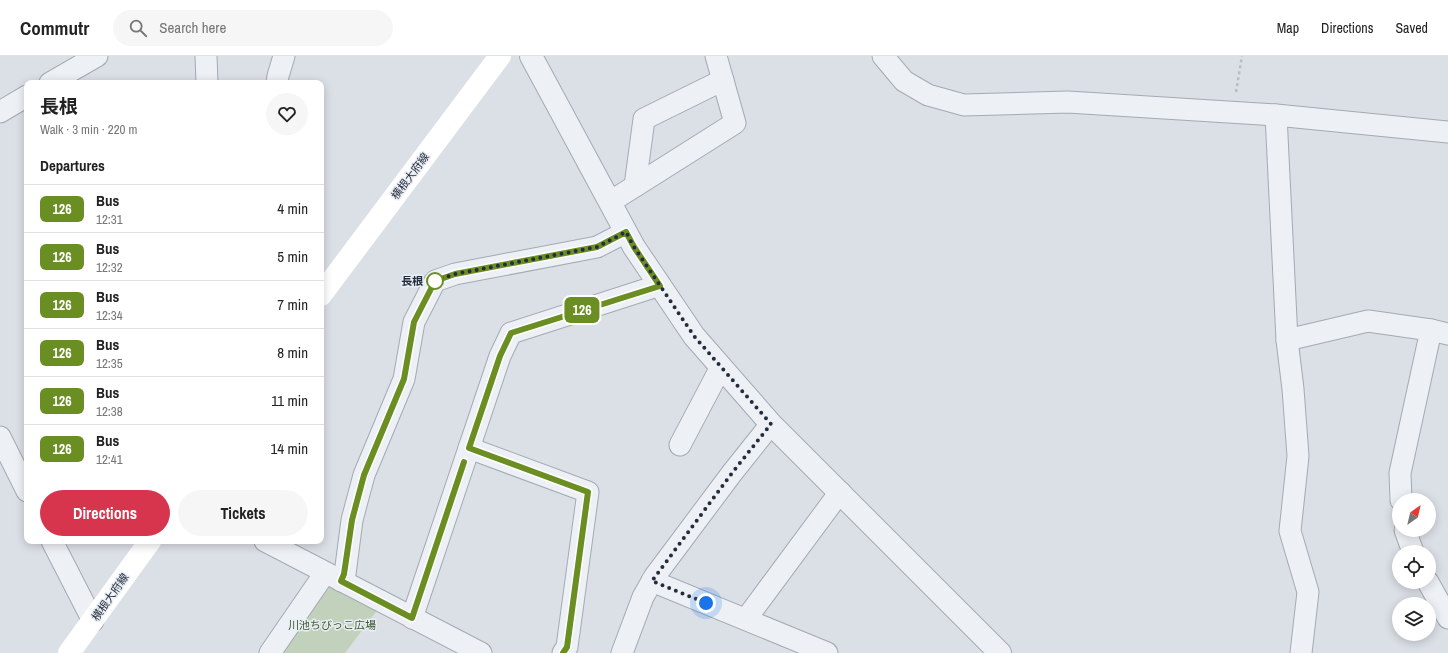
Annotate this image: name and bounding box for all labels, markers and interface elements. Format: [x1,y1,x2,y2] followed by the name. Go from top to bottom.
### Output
[113,10,393,46] search box
[20,15,89,41] text: Commutr
[127,17,149,39] icon: search
[159,17,226,38] text: Search here
[1277,19,1299,37] text: Map
[1321,19,1373,37] text: Directions
[1395,19,1428,37] text: Saved
[40,93,78,119] text: 長根
[266,93,308,135] button: heart
[40,121,137,138] text: Walk · 3 min · 220 m
[388,150,432,202] street label: 横根大府線
[40,155,105,176] text: Departures
[96,190,119,211] text: Bus
[277,198,308,219] text: 4 min
[52,200,72,218] text: 126
[96,211,123,228] text: 12:31
[96,238,119,259] text: Bus
[277,246,308,267] text: 5 min
[52,248,72,266] text: 126
[96,259,123,276] text: 12:32
[426,272,444,290] marker: 長根
[401,274,423,288] place label: 長根
[96,286,119,307] text: Bus
[277,294,308,315] text: 7 min
[52,296,72,314] text: 126
[559,297,605,323] line badge: 126
[572,301,592,319] text: 126
[96,307,123,324] text: 12:34
[96,334,119,355] text: Bus
[277,342,308,363] text: 8 min
[52,344,72,362] text: 126
[96,355,123,372] text: 12:35
[96,382,119,403] text: Bus
[271,390,308,411] text: 11 min
[52,392,72,410] text: 126
[96,403,123,420] text: 12:38
[96,430,119,451] text: Bus
[270,438,308,459] text: 14 min
[52,440,72,458] text: 126
[96,451,123,468] text: 12:41
[40,490,170,536] button: Directions
[178,490,308,536] button: Tickets
[1392,493,1436,537] north arrow
[1392,493,1436,641] map controls
[1392,545,1436,589] button: locate
[88,570,132,624] street label: 横根大府線
[696,593,716,613] your location
[1392,597,1436,641] button: layers
[288,618,376,632] park label: 川池ちびっこ広場

